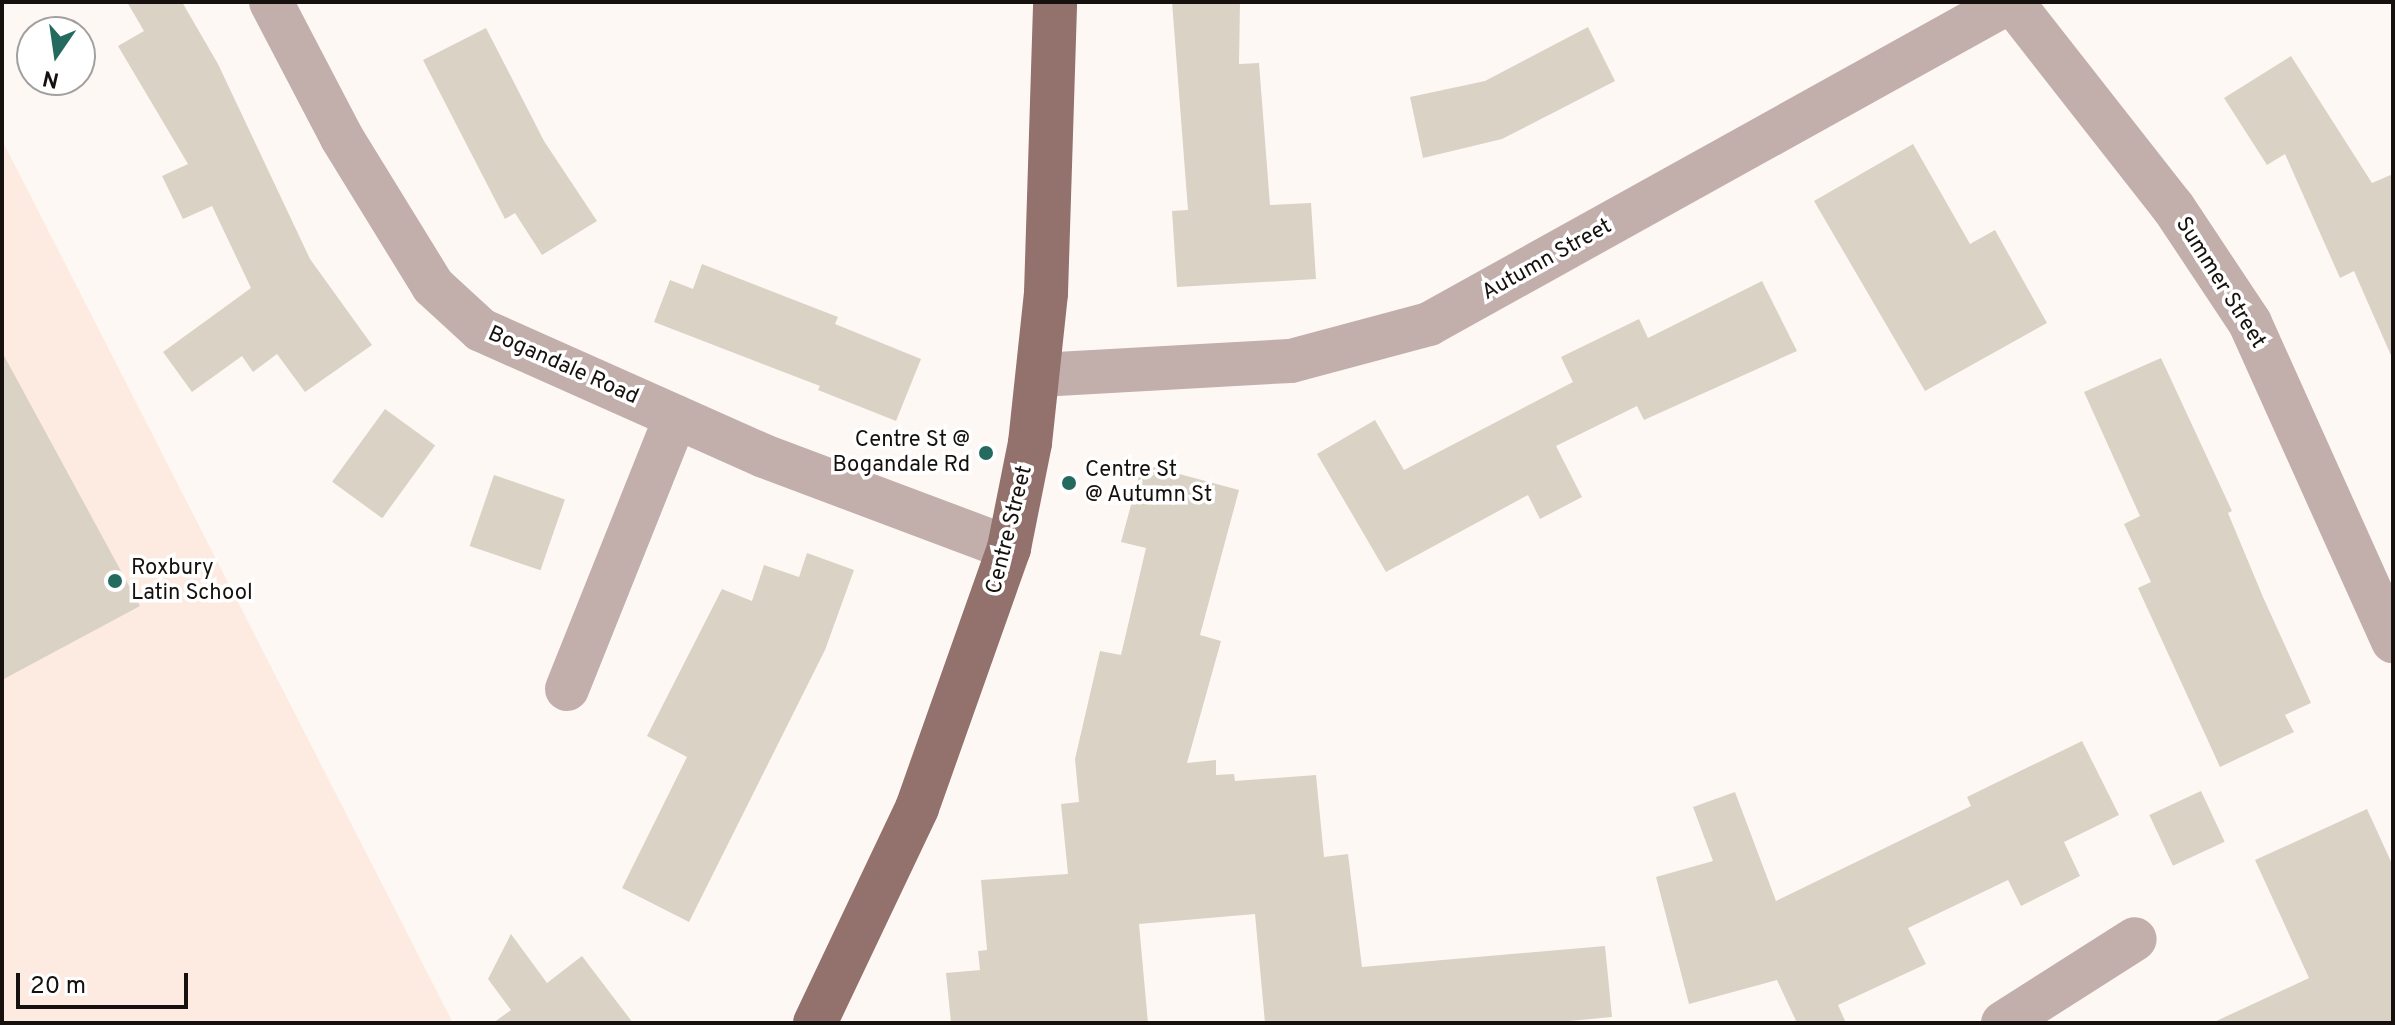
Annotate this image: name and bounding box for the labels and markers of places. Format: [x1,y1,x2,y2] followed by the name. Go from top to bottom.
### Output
[832,427,970,478] place label: Centre St @ Bogandale Rd
[977,444,995,462] marker: Centre St @ Bogandale Rd
[1085,457,1213,508] place label: Centre St @ Autumn St
[1060,474,1078,492] marker: Centre St @ Autumn St
[131,555,253,606] place label: Roxbury Latin School
[106,572,124,590] marker: Roxbury Latin School

